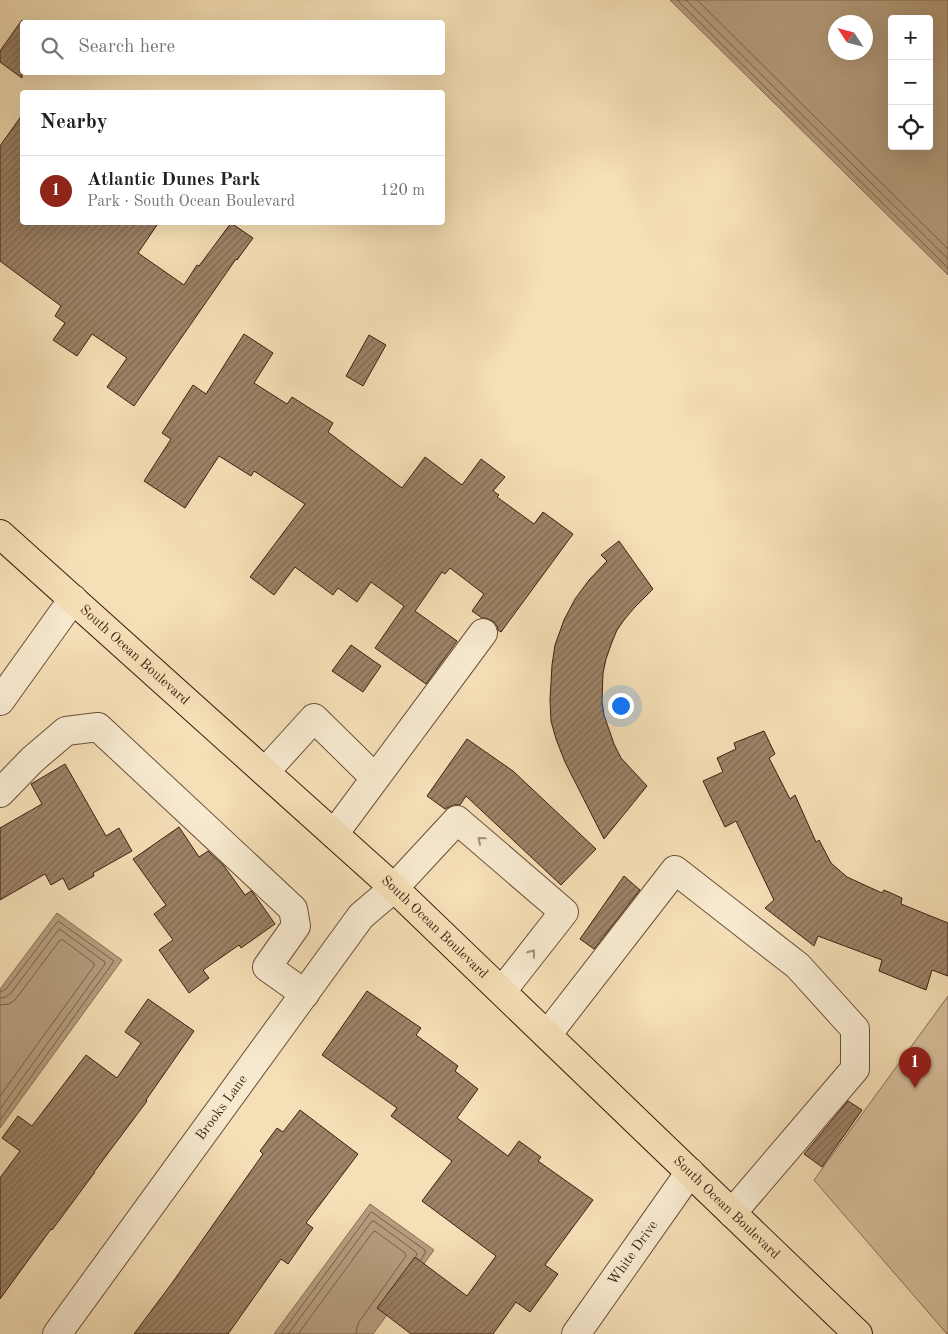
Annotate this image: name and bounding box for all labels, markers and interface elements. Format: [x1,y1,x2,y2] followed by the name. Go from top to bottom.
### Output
[828,15,873,60] north arrow
[888,15,933,150] map controls
[888,15,933,60] button: +
[20,20,445,75] search box
[38,34,66,62] icon: search
[78,38,175,57] text: Search here
[888,60,933,105] button: −
[888,105,933,150] button: locate
[40,112,108,133] text: Nearby
[87,171,261,190] text: Atlantic Dunes Park
[51,183,61,199] text: 1
[380,183,425,199] text: 120 m
[87,194,295,210] text: Park · South Ocean Boulevard
[77,602,192,708] street label: South Ocean Boulevard
[608,693,634,719] your location
[477,837,486,846] one-way arrow
[379,873,491,981] street label: South Ocean Boulevard
[526,950,534,959] one-way arrow
[899,1047,931,1088] pin: 1
[193,1072,250,1143] street label: Brooks Lane
[671,1154,783,1262] street label: South Ocean Boulevard
[606,1218,660,1288] street label: White Drive

